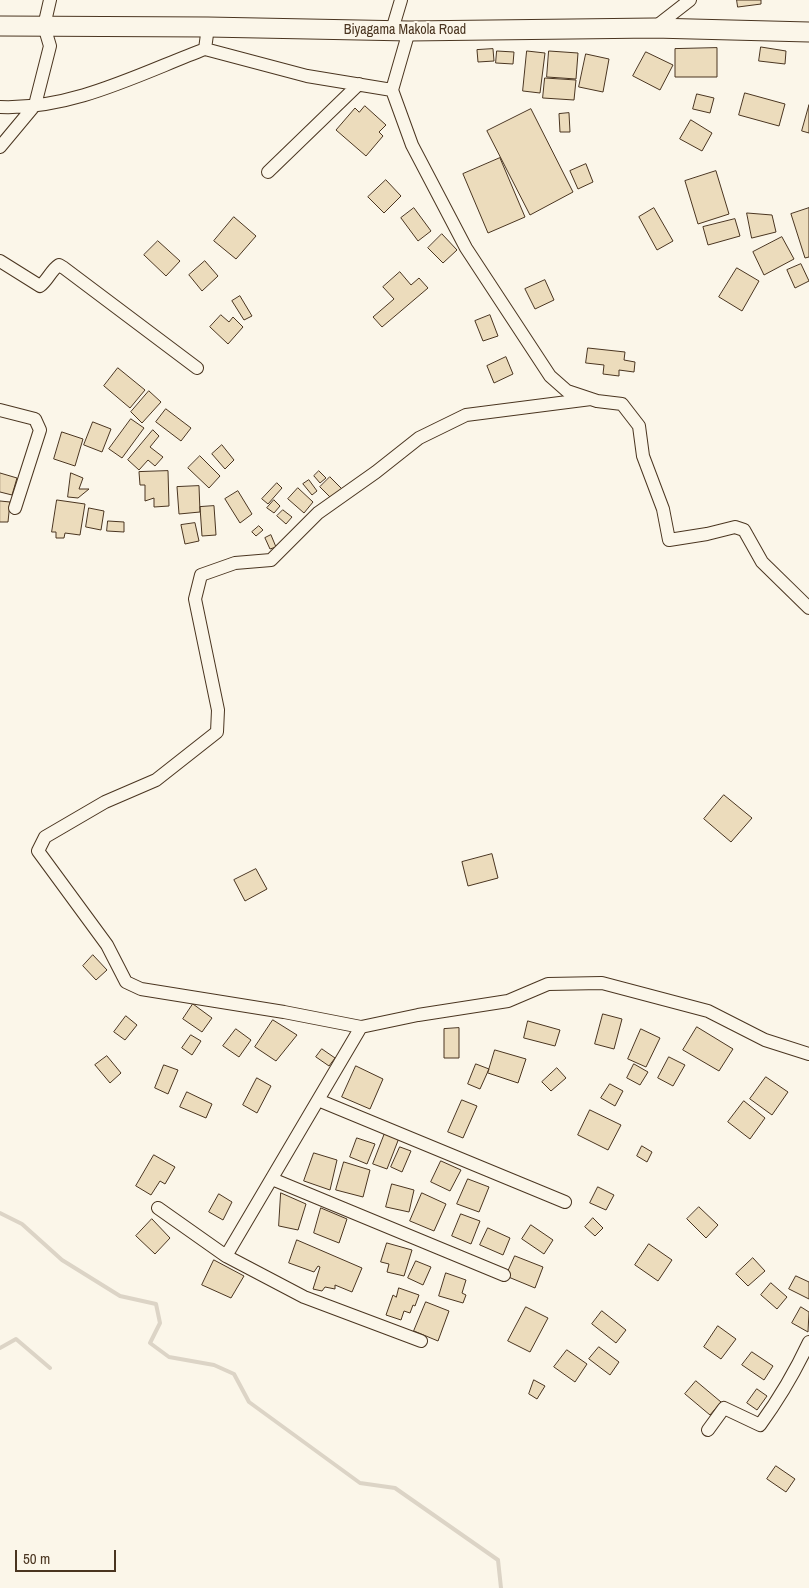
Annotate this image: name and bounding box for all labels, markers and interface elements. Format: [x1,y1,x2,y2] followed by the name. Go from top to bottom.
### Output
[344,22,466,38] street label: Biyagama Makola Road
[18,1540,119,1572] scale bar
[23,1548,50,1569] text: 50 m

